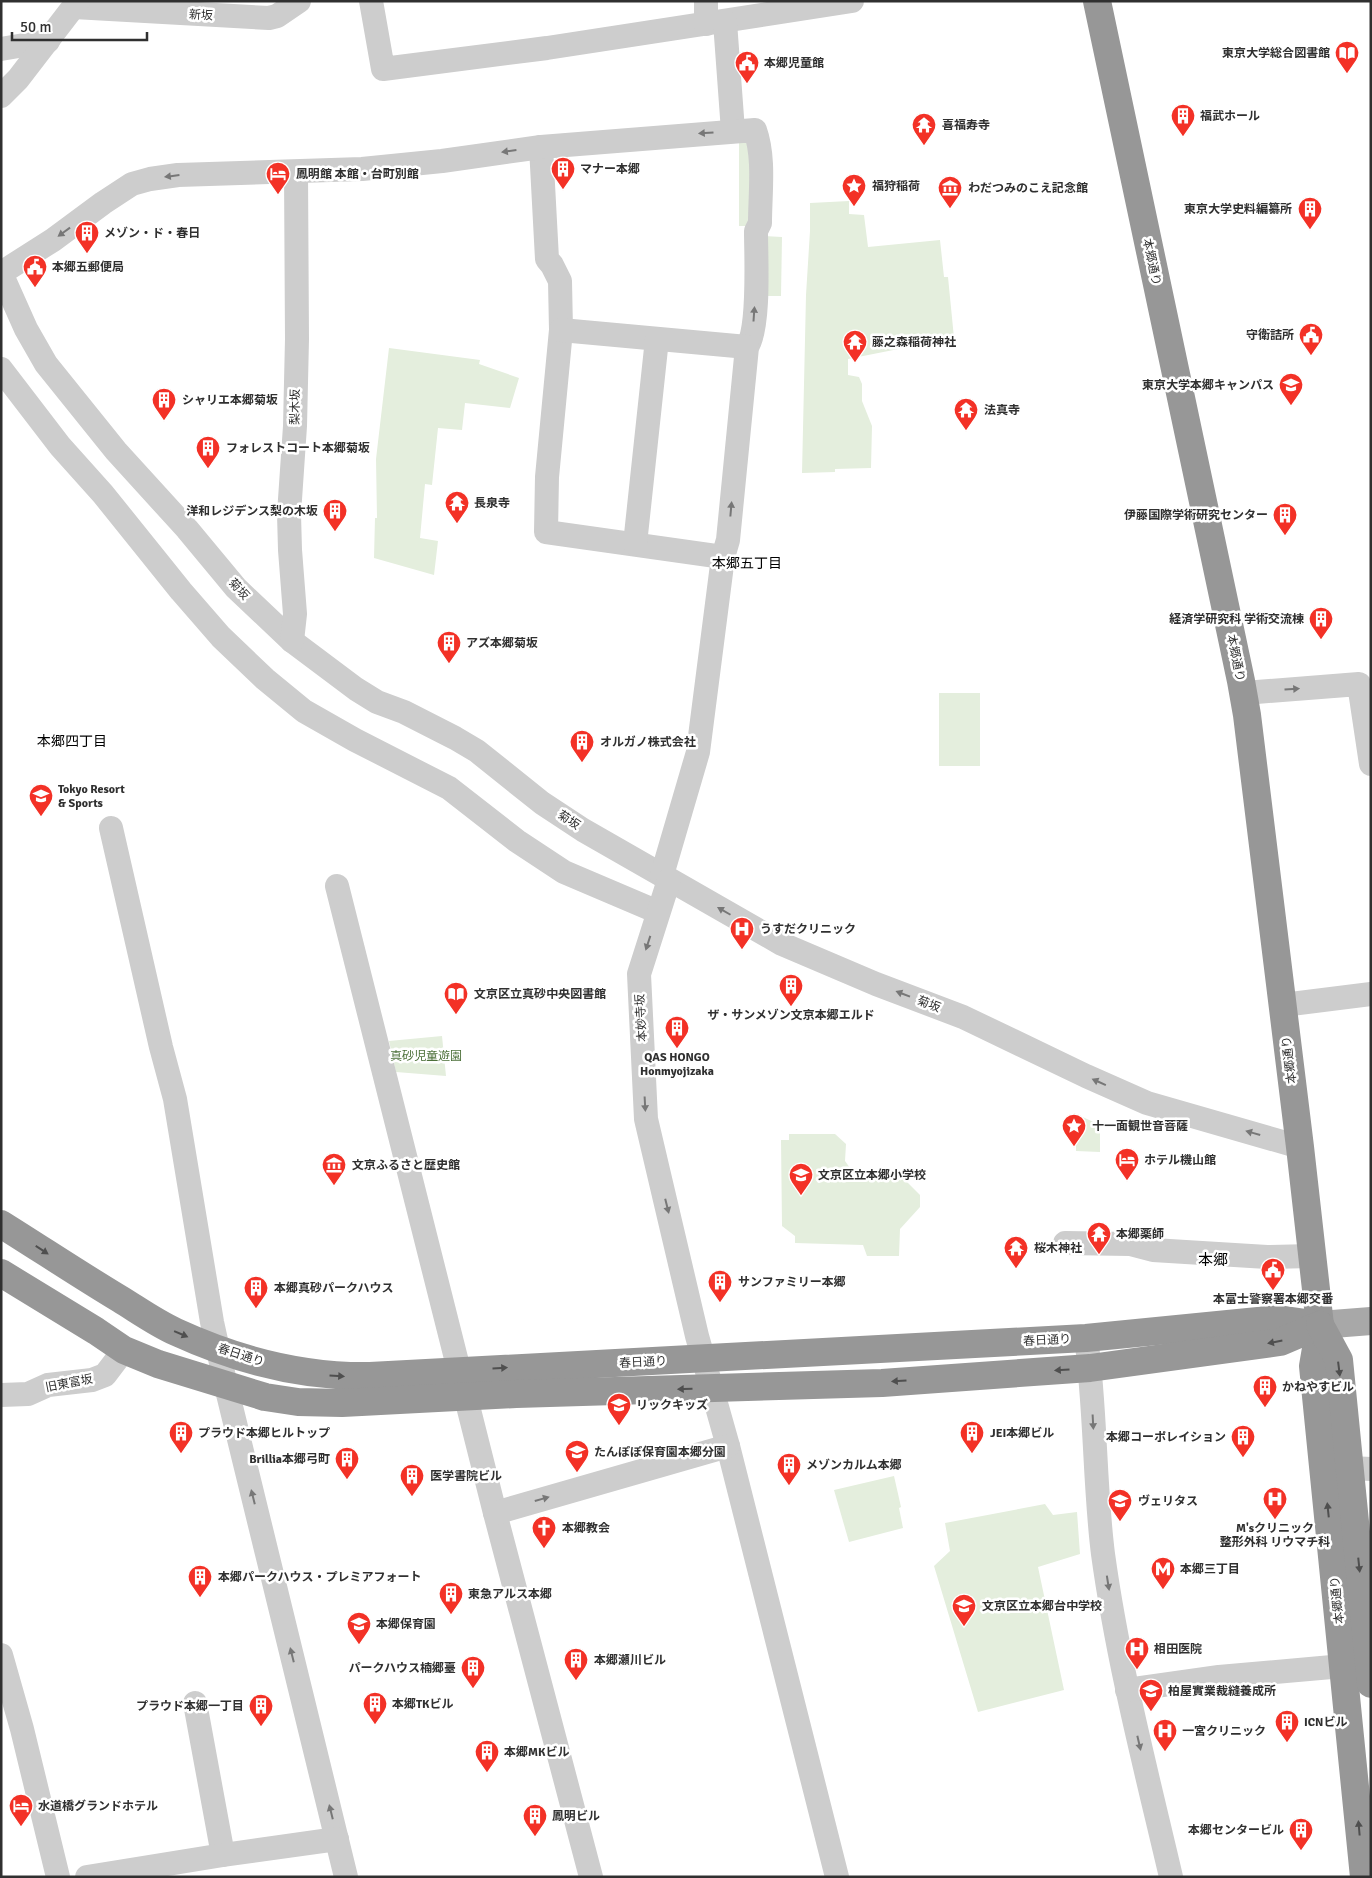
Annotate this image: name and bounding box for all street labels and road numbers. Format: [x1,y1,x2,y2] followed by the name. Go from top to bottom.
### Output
[189,7,213,24] street label: 新坂
[1139,237,1164,287] street label: 本郷通り
[288,389,303,425] street label: 梨木坂
[225,575,252,603] street label: 菊坂
[1223,633,1248,683] street label: 本郷通り
[555,808,583,833] street label: 菊坂
[915,993,943,1016] street label: 菊坂
[633,994,650,1042] street label: 本妙寺坂
[1279,1035,1300,1085] street label: 本郷通り
[1023,1332,1071,1349] street label: 春日通り
[216,1341,266,1370] street label: 春日通り
[619,1354,667,1371] street label: 春日通り
[44,1372,94,1395] street label: 旧東富坂
[1328,1575,1347,1625] street label: 本郷通り

